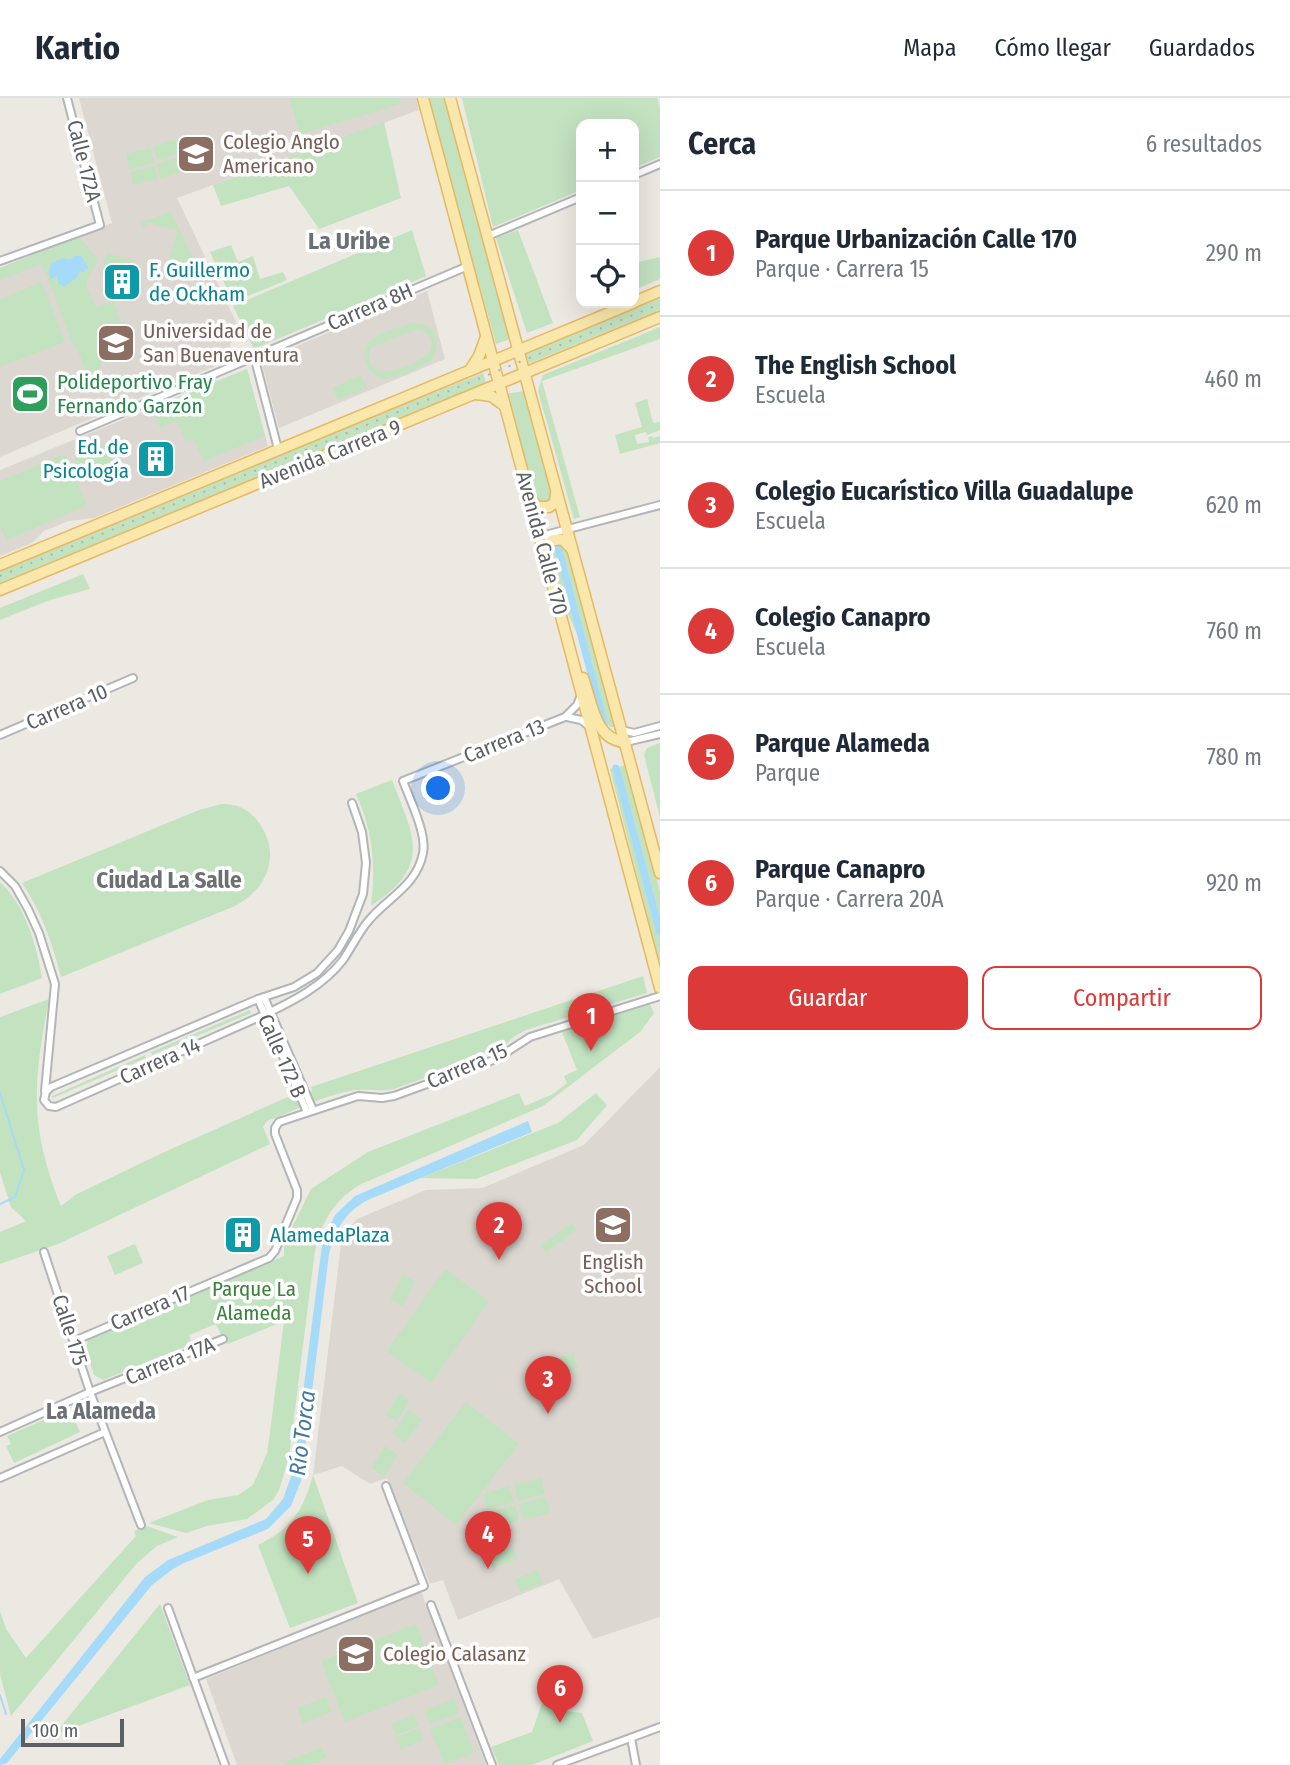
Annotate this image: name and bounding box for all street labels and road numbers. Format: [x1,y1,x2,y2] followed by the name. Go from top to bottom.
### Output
[61,117,107,205] street label: Calle 172A
[323,277,417,337] street label: Carrera 8H
[255,414,405,494] street label: Avenida Carrera 9
[510,468,574,618] street label: Avenida Calle 170
[22,678,112,736] street label: Carrera 10
[460,713,548,769] street label: Carrera 13
[252,1010,312,1102] street label: Calle 172 B
[116,1032,204,1090] street label: Carrera 14
[423,1037,511,1095] street label: Carrera 15
[106,1280,194,1336] street label: Carrera 17
[46,1291,94,1369] street label: Calle 175
[121,1331,219,1391] street label: Carrera 17A

